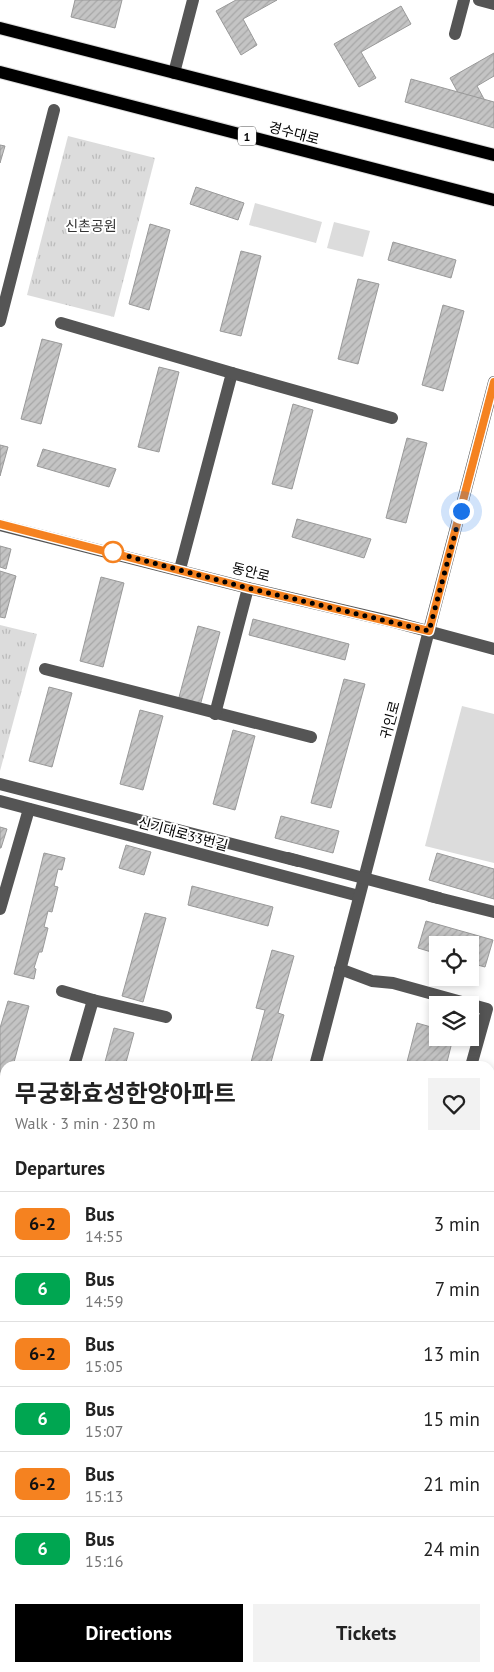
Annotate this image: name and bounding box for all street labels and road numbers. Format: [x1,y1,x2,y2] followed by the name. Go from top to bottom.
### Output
[267,118,321,148] street label: 경수대로
[238,126,256,146] road number: 1
[230,559,272,585] street label: 동안로
[376,699,404,741] street label: 귀인로
[136,813,230,855] street label: 신기대로33번길

